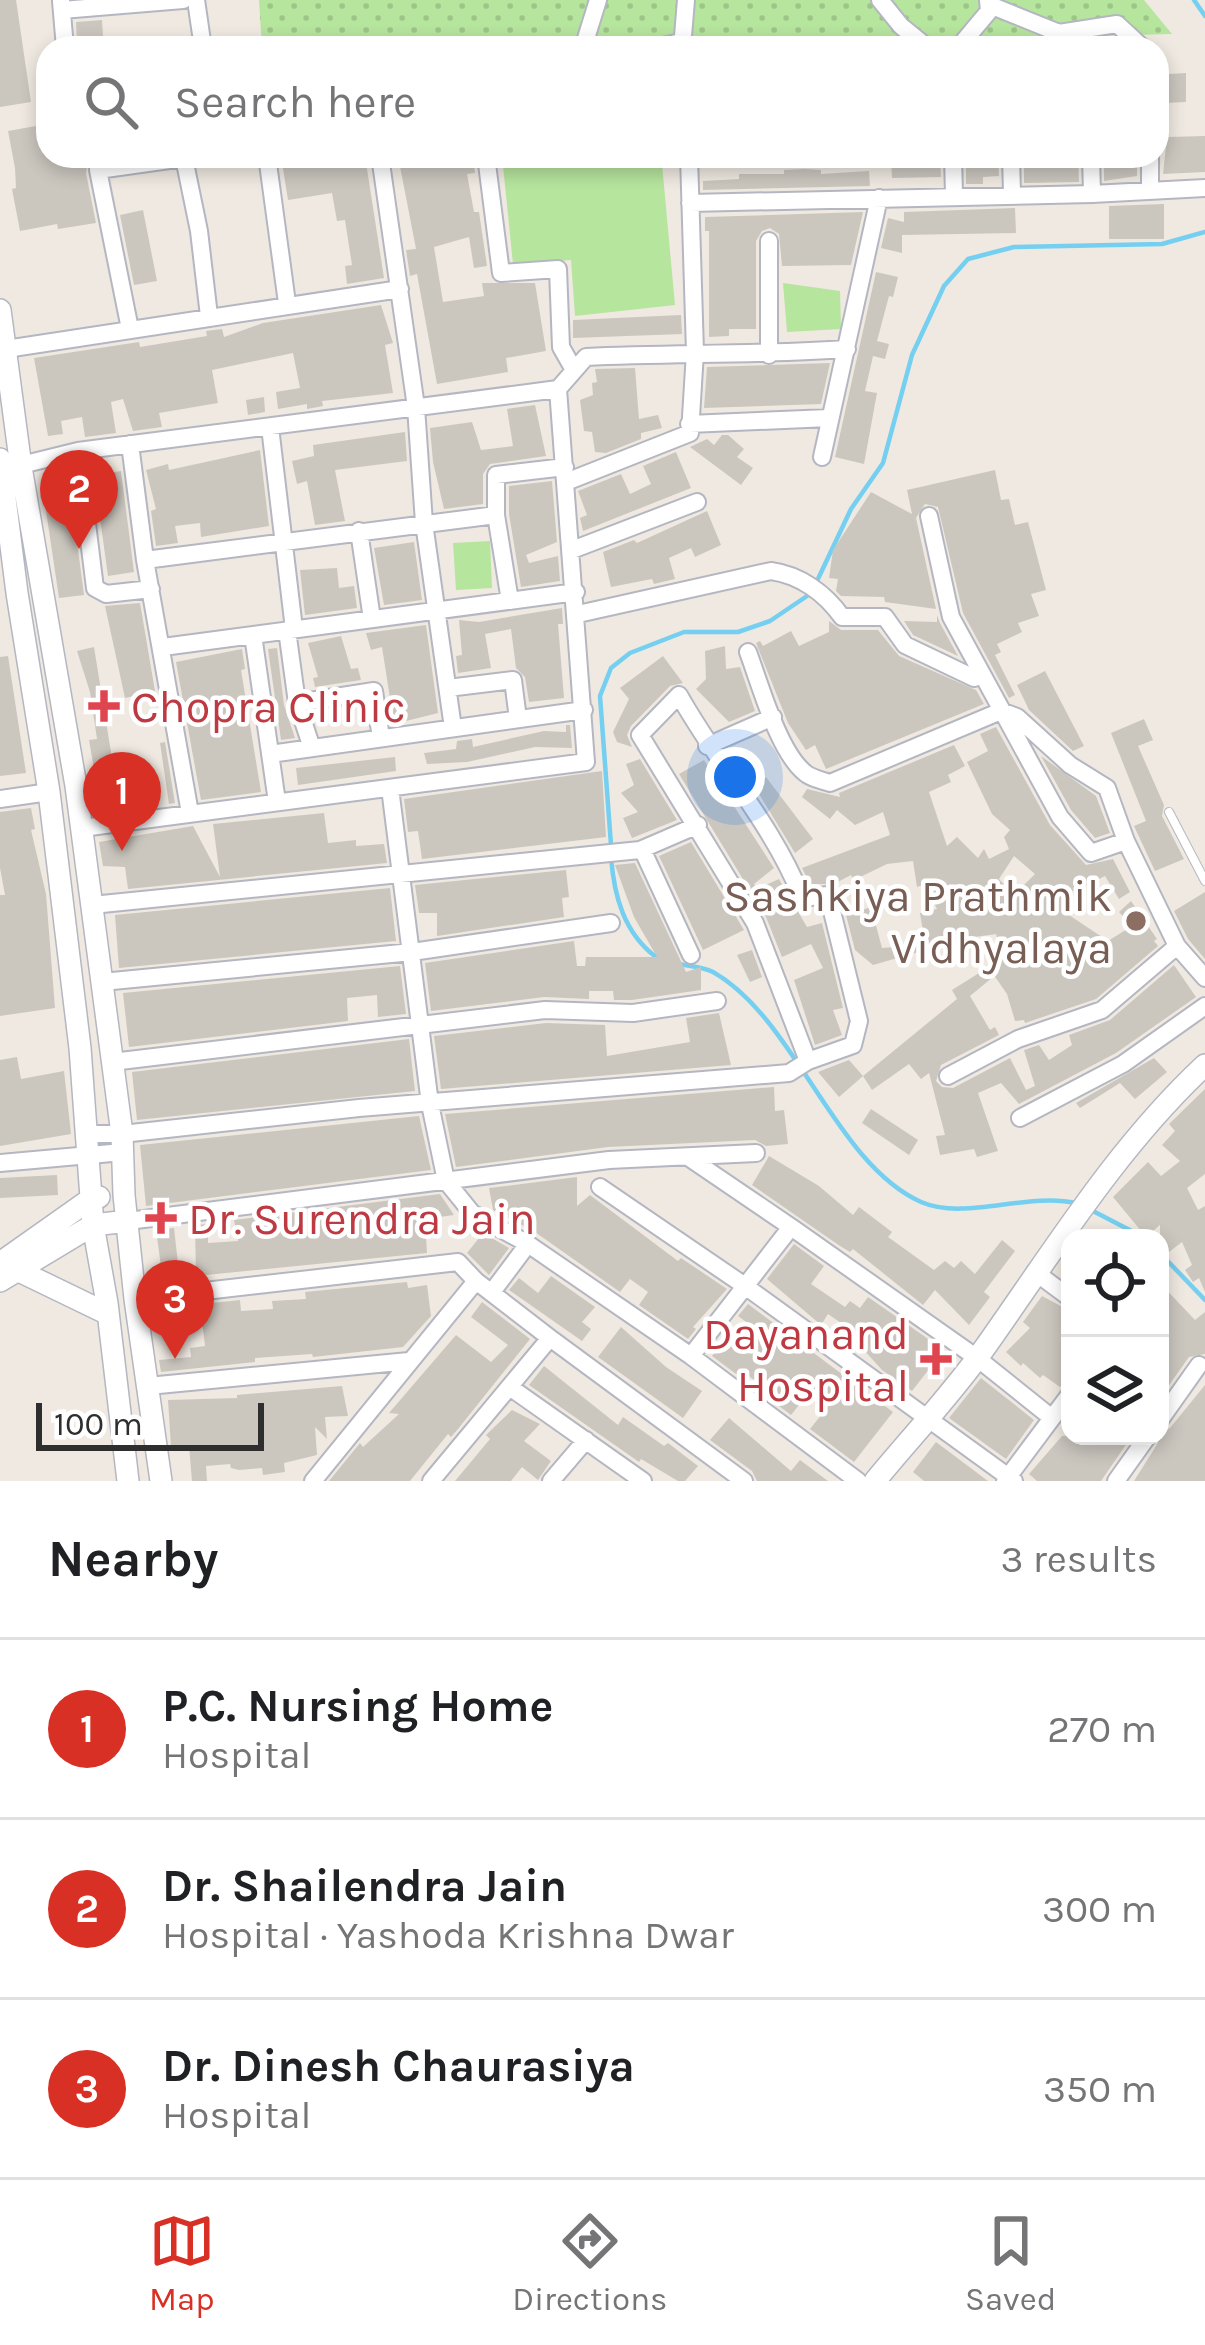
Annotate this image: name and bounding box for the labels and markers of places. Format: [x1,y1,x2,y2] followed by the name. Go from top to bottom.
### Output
[40,450,118,549] pin: 2
[131,681,406,733] place label: Chopra Clinic
[88,690,120,722] marker: Chopra Clinic
[83,752,161,851] pin: 1
[723,870,1112,975] place label: Sashkiya Prathmik Vidhyalaya
[1123,908,1149,934] marker: Sashkiya Prathmik Vidhyalaya
[188,1193,536,1245] place label: Dr. Surendra Jain
[145,1202,177,1234] marker: Dr. Surendra Jain
[136,1260,214,1359] pin: 3
[703,1308,909,1412] place label: Dayanand Hospital
[920,1343,952,1375] marker: Dayanand Hospital

